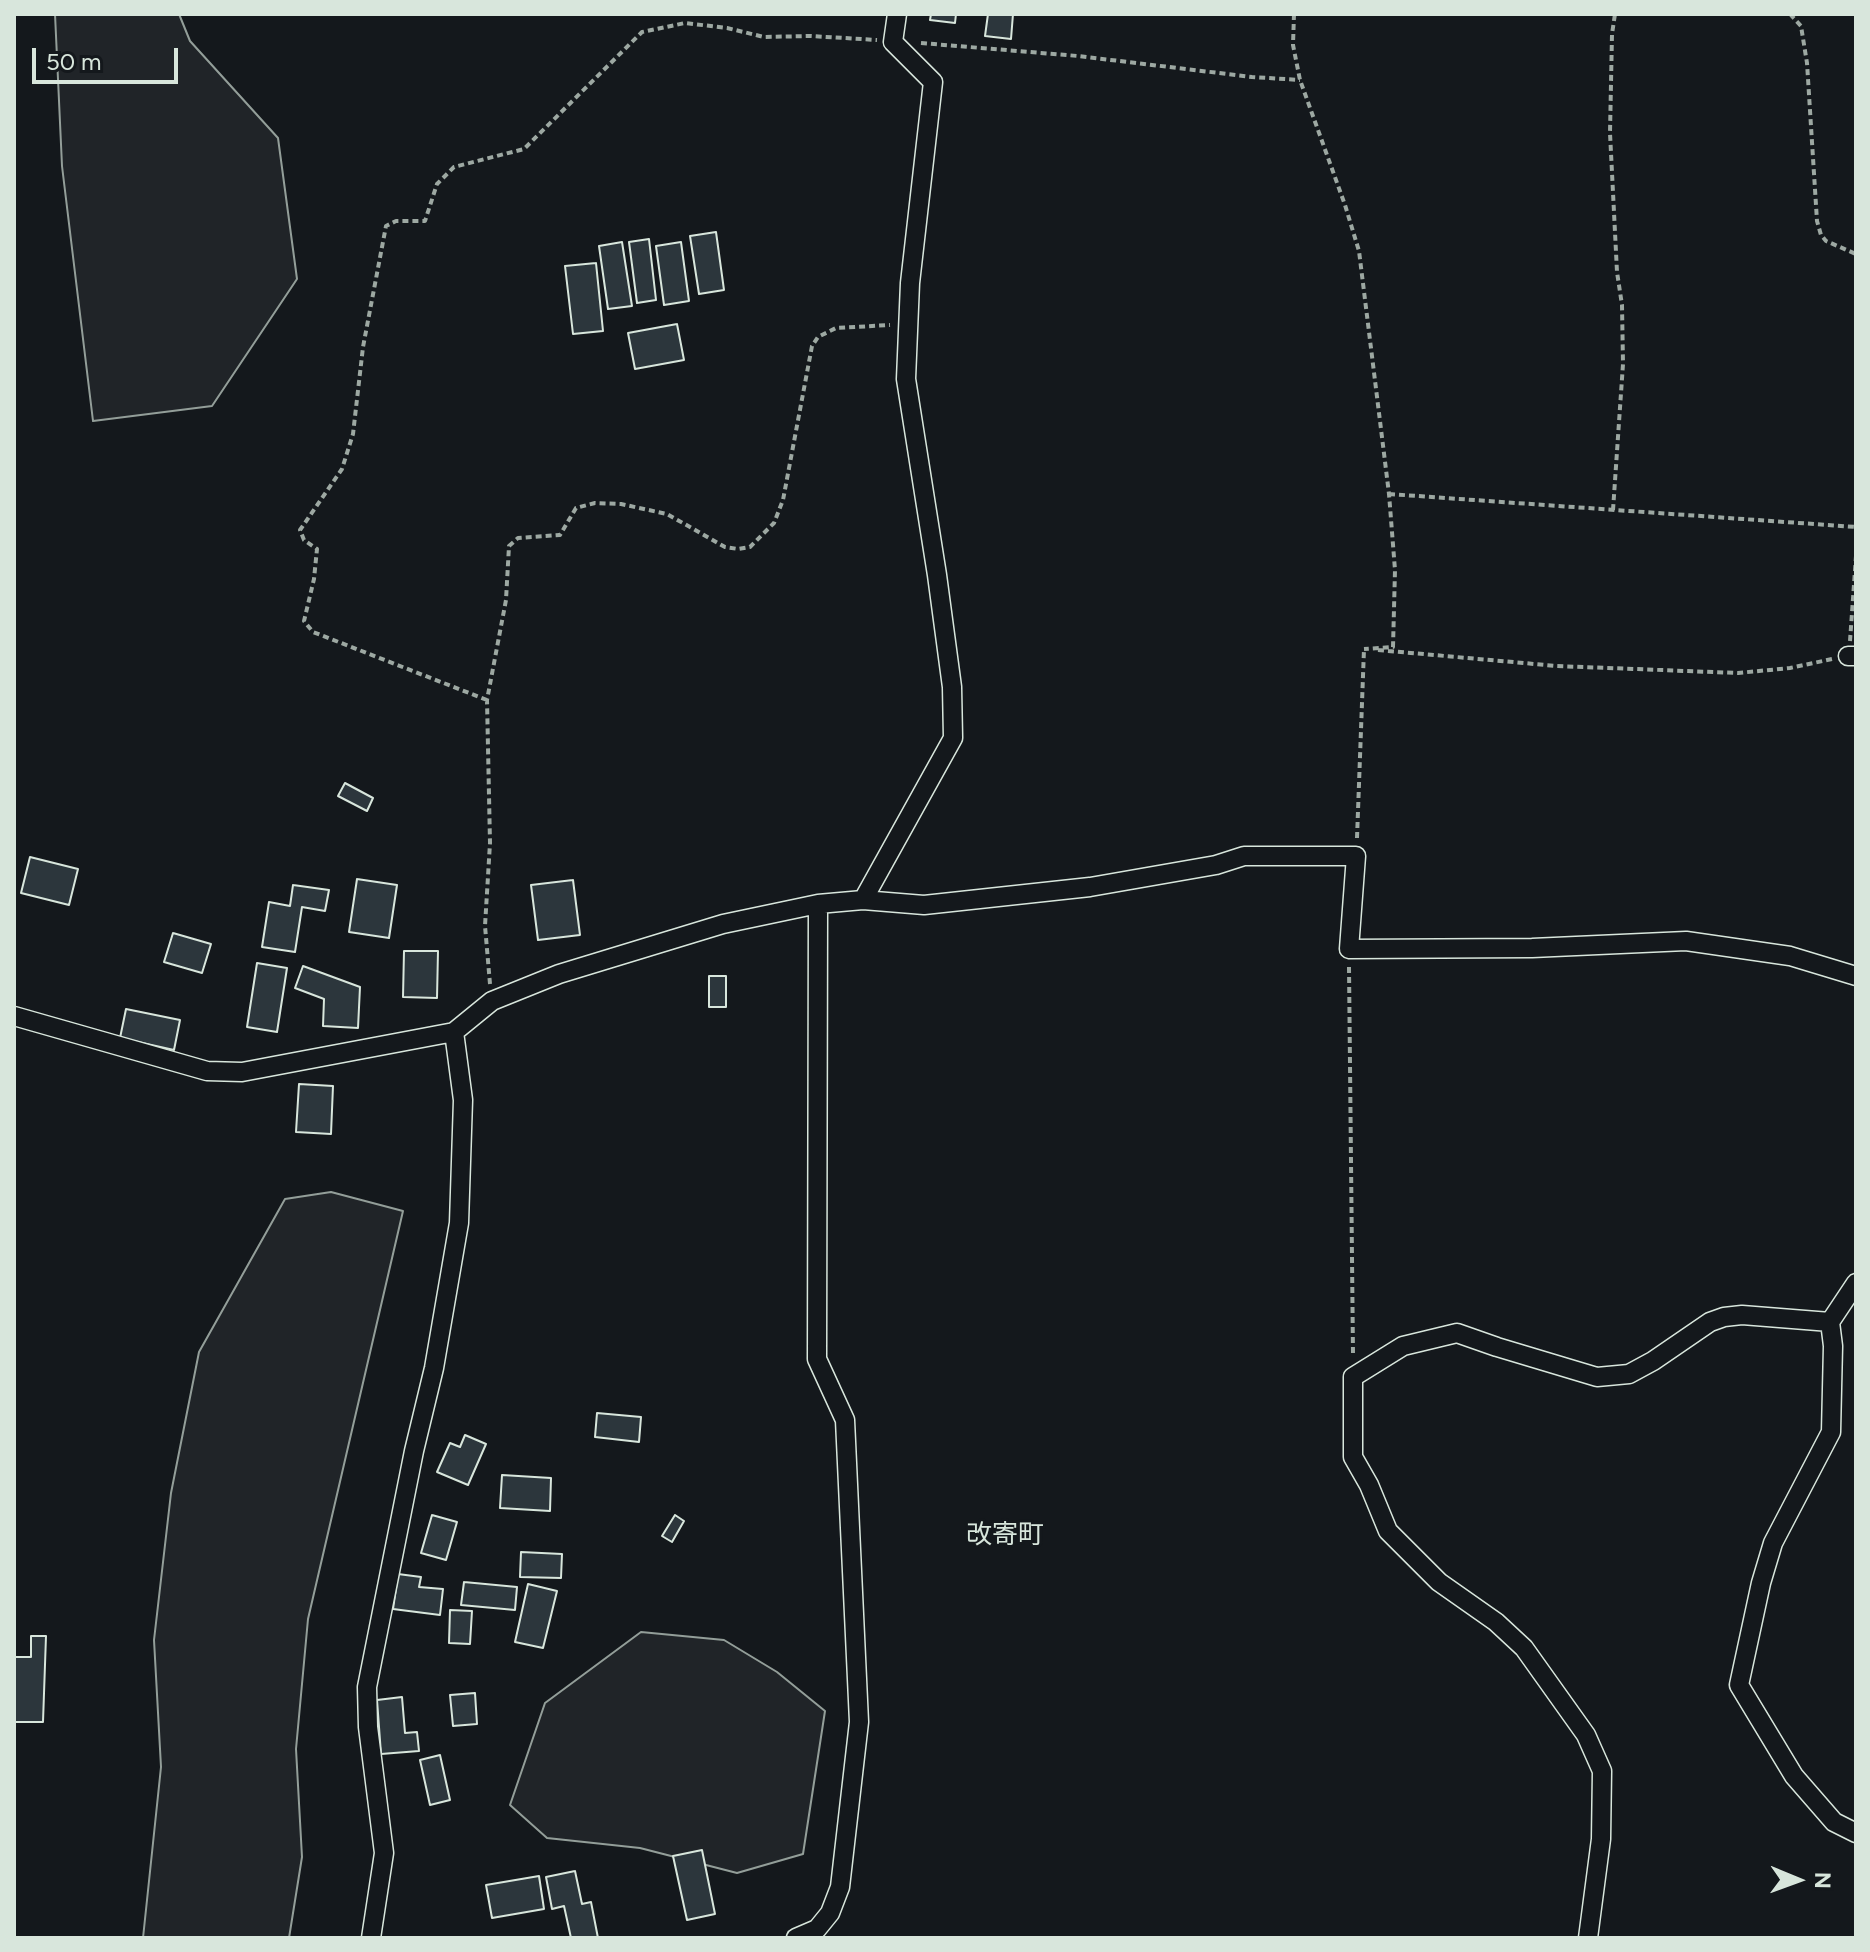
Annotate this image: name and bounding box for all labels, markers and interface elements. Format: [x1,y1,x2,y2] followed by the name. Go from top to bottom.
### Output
[36,32,182,82] scale bar
[46,47,102,76] text: 50 m
[966,1519,1044,1551] district label: 改寄町
[1758,1840,1838,1920] north arrow
[1809,1872,1836,1889] text: N

